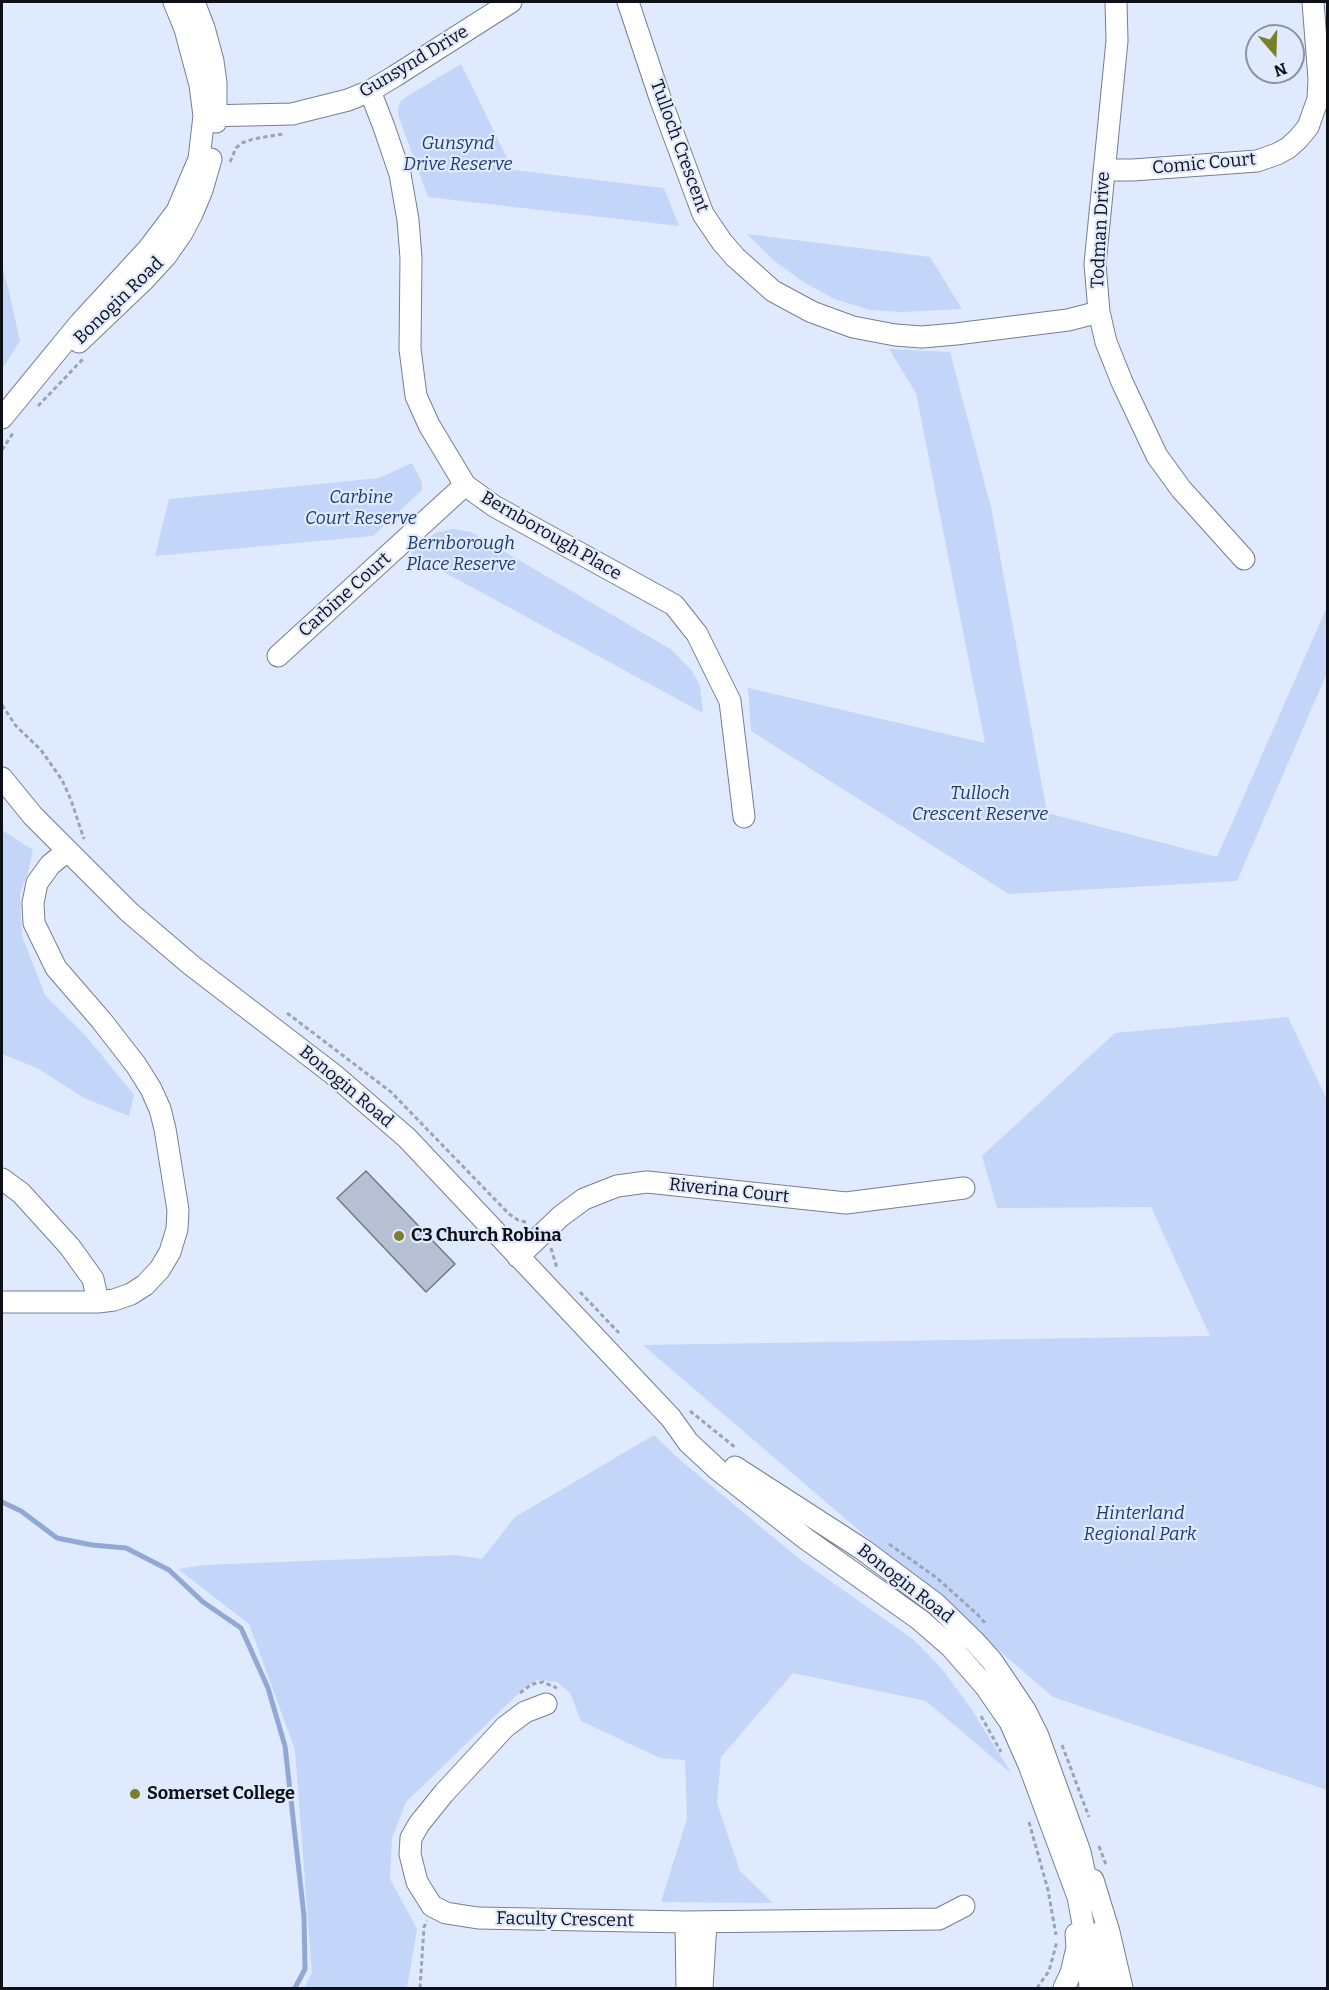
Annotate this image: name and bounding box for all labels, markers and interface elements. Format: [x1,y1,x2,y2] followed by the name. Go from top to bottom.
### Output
[356,21,472,103] street label: Gunsynd Drive
[1245,24,1305,84] north arrow
[1271,59,1289,81] text: N
[645,77,713,215] street label: Tulloch Crescent
[403,133,513,176] park label: Gunsynd Drive Reserve
[1151,149,1257,179] street label: Comic Court
[1087,171,1115,289] street label: Todman Drive
[70,253,168,349] street label: Bonogin Road
[305,487,417,530] park label: Carbine Court Reserve
[477,487,625,585] street label: Bernborough Place
[406,533,516,576] park label: Bernborough Place Reserve
[295,548,395,642] street label: Carbine Court
[912,783,1048,826] park label: Tulloch Crescent Reserve
[295,1041,397,1133] street label: Bonogin Road
[668,1174,790,1208] street label: Riverina Court
[411,1225,562,1247] place label: C3 Church Robina
[392,1229,406,1243] marker: C3 Church Robina
[1084,1503,1196,1546] park label: Hinterland Regional Park
[853,1540,957,1628] street label: Bonogin Road
[147,1783,295,1805] place label: Somerset College
[128,1787,142,1801] marker: Somerset College
[496,1908,634,1932] street label: Faculty Crescent

